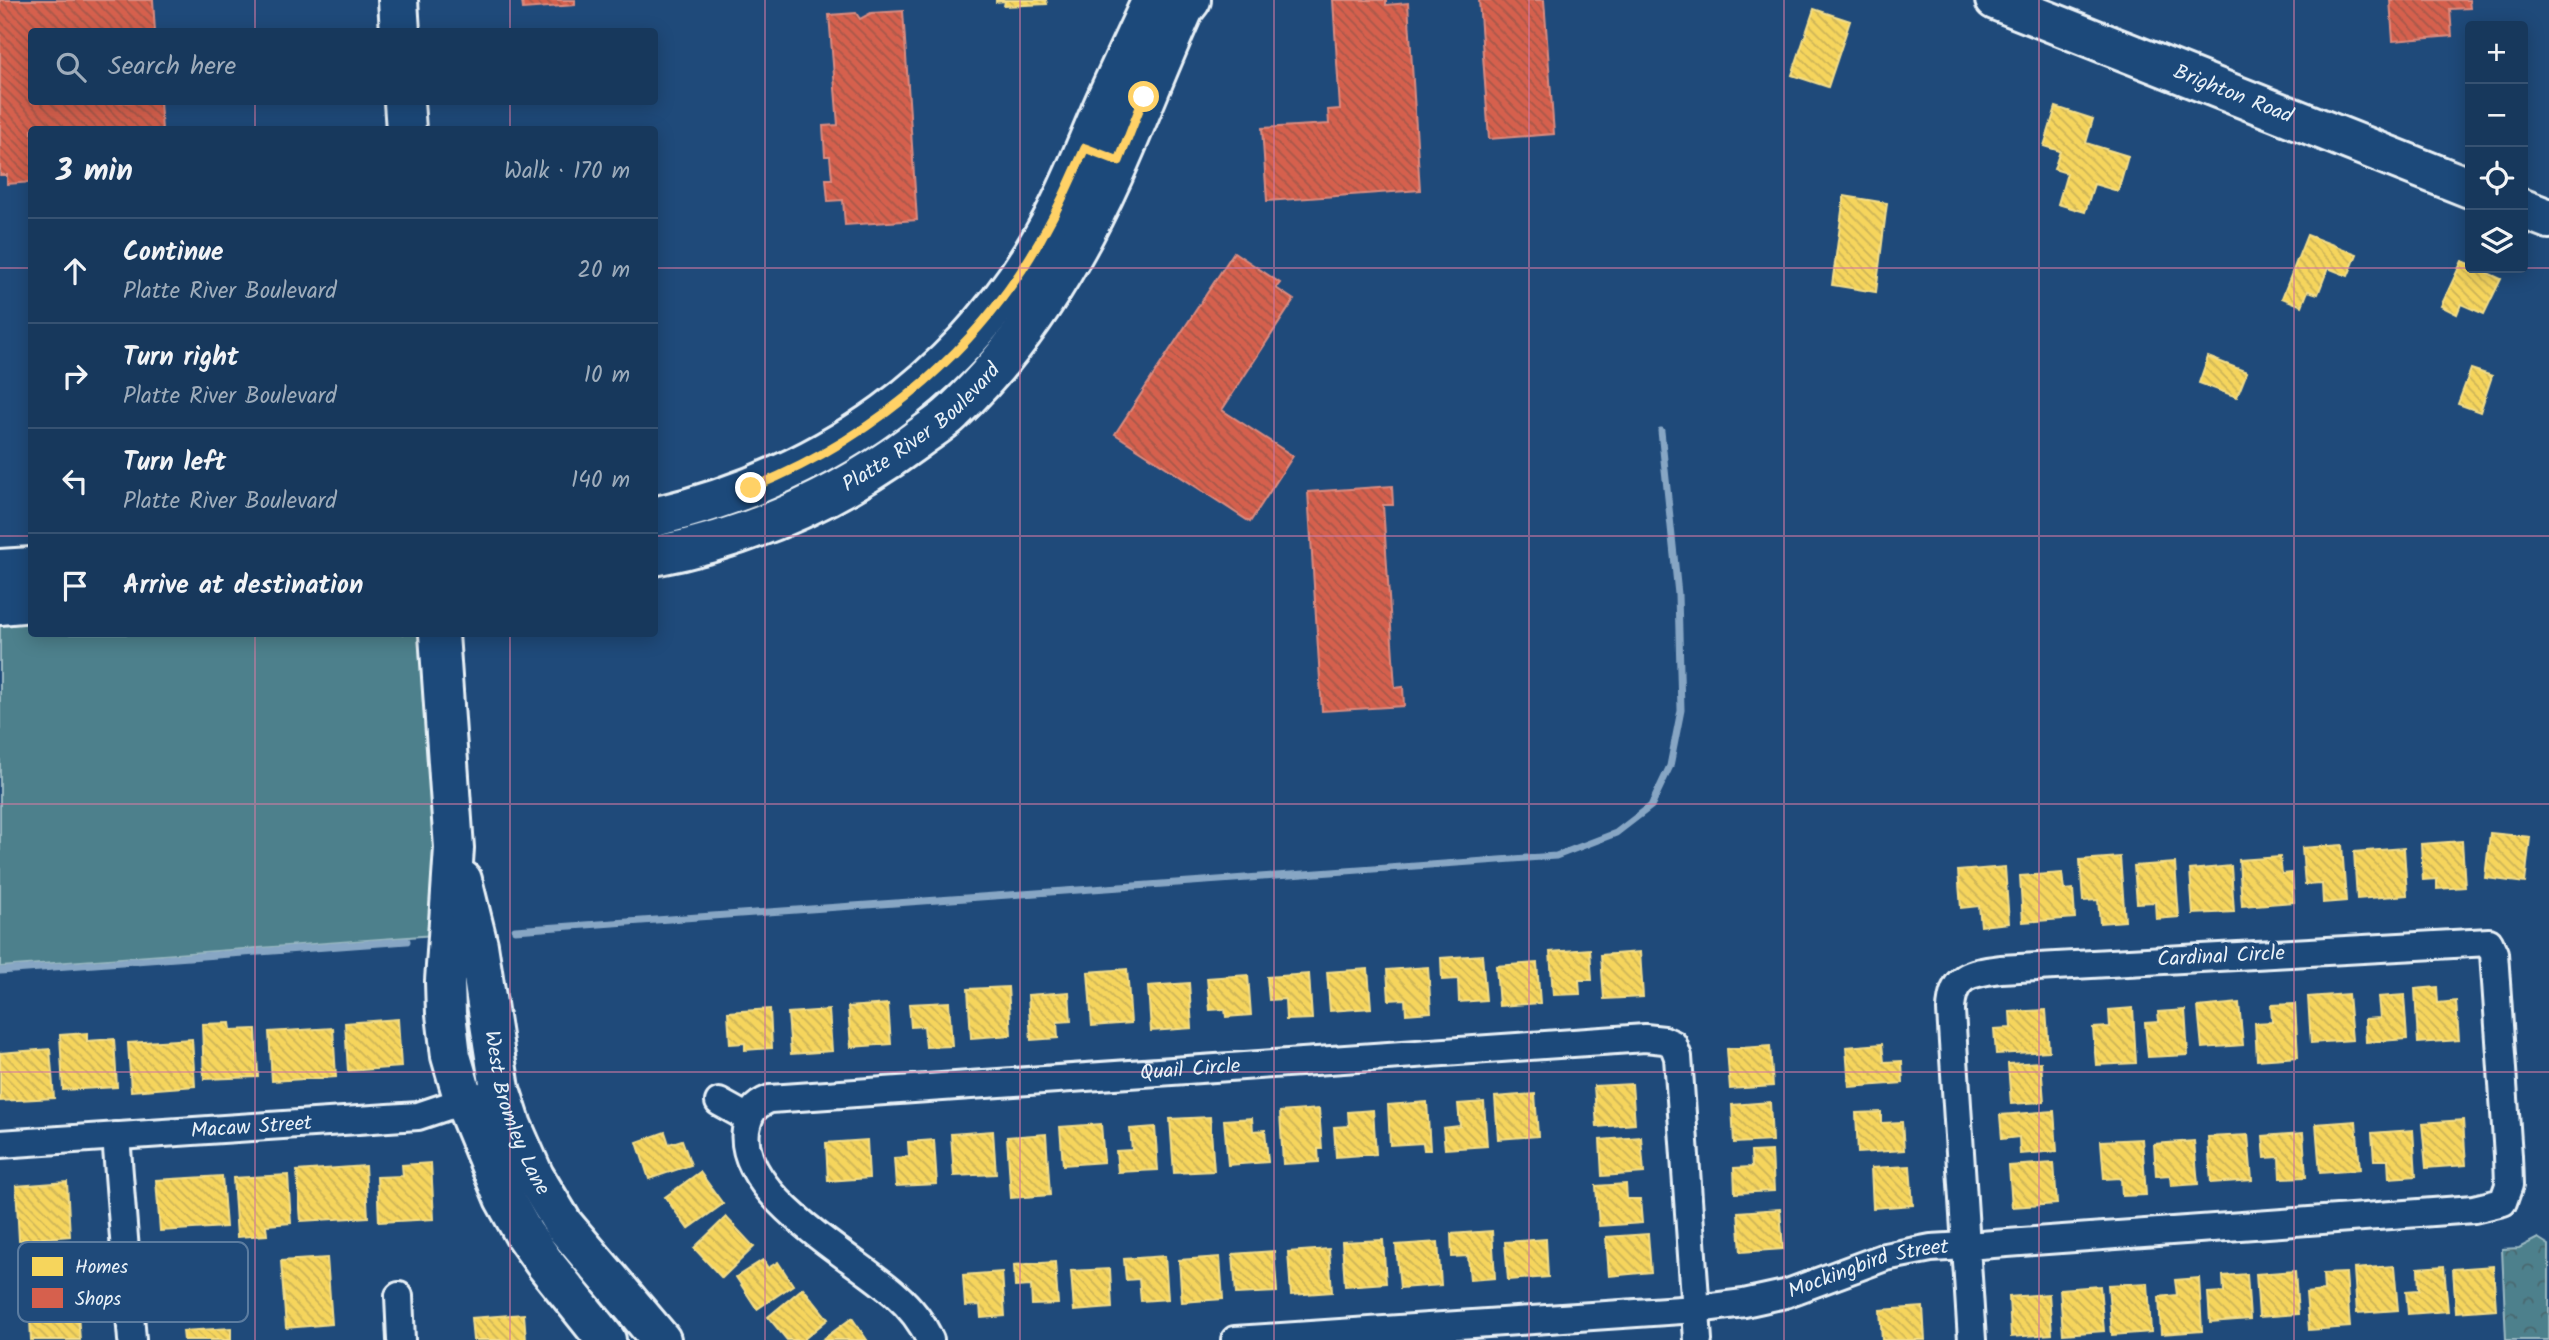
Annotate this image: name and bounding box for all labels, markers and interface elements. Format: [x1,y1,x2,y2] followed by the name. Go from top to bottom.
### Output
[2465,21,2528,273] map controls
[2465,21,2528,84] button: +
[28,28,658,105] search box
[108,46,236,88] text: Search here
[52,48,90,86] icon: search
[2168,56,2298,133] street label: Brighton Road
[1128,81,1159,112] route start
[2465,84,2528,147] button: −
[2465,147,2528,210] button: locate
[56,148,133,196] text: 3 min
[504,154,630,190] text: Walk · 170 m
[2465,210,2528,273] button: layers
[123,232,224,274] text: Continue
[56,252,94,290] icon: ahead
[578,253,630,289] text: 20 m
[123,274,337,310] text: Platte River Boulevard
[123,337,239,379] text: Turn right
[836,355,1009,501] street label: Platte River Boulevard
[56,357,94,395] icon: right
[584,358,630,394] text: 10 m
[123,379,337,415] text: Platte River Boulevard
[123,442,226,484] text: Turn left
[56,462,94,500] icon: left
[571,463,630,499] text: 140 m
[735,472,766,503] route end
[123,484,337,520] text: Platte River Boulevard
[123,565,363,607] text: Arrive at destination
[56,567,94,605] icon: arrive
[2156,937,2286,977] street label: Cardinal Circle
[475,1028,559,1202] street label: West Bromley Lane
[1139,1050,1242,1090] street label: Quail Circle
[190,1107,314,1148] street label: Macaw Street
[1783,1230,1950,1308] street label: Mockingbird Street
[18,1242,248,1322] legend
[75,1253,128,1283] text: Homes
[75,1285,121,1315] text: Shops

